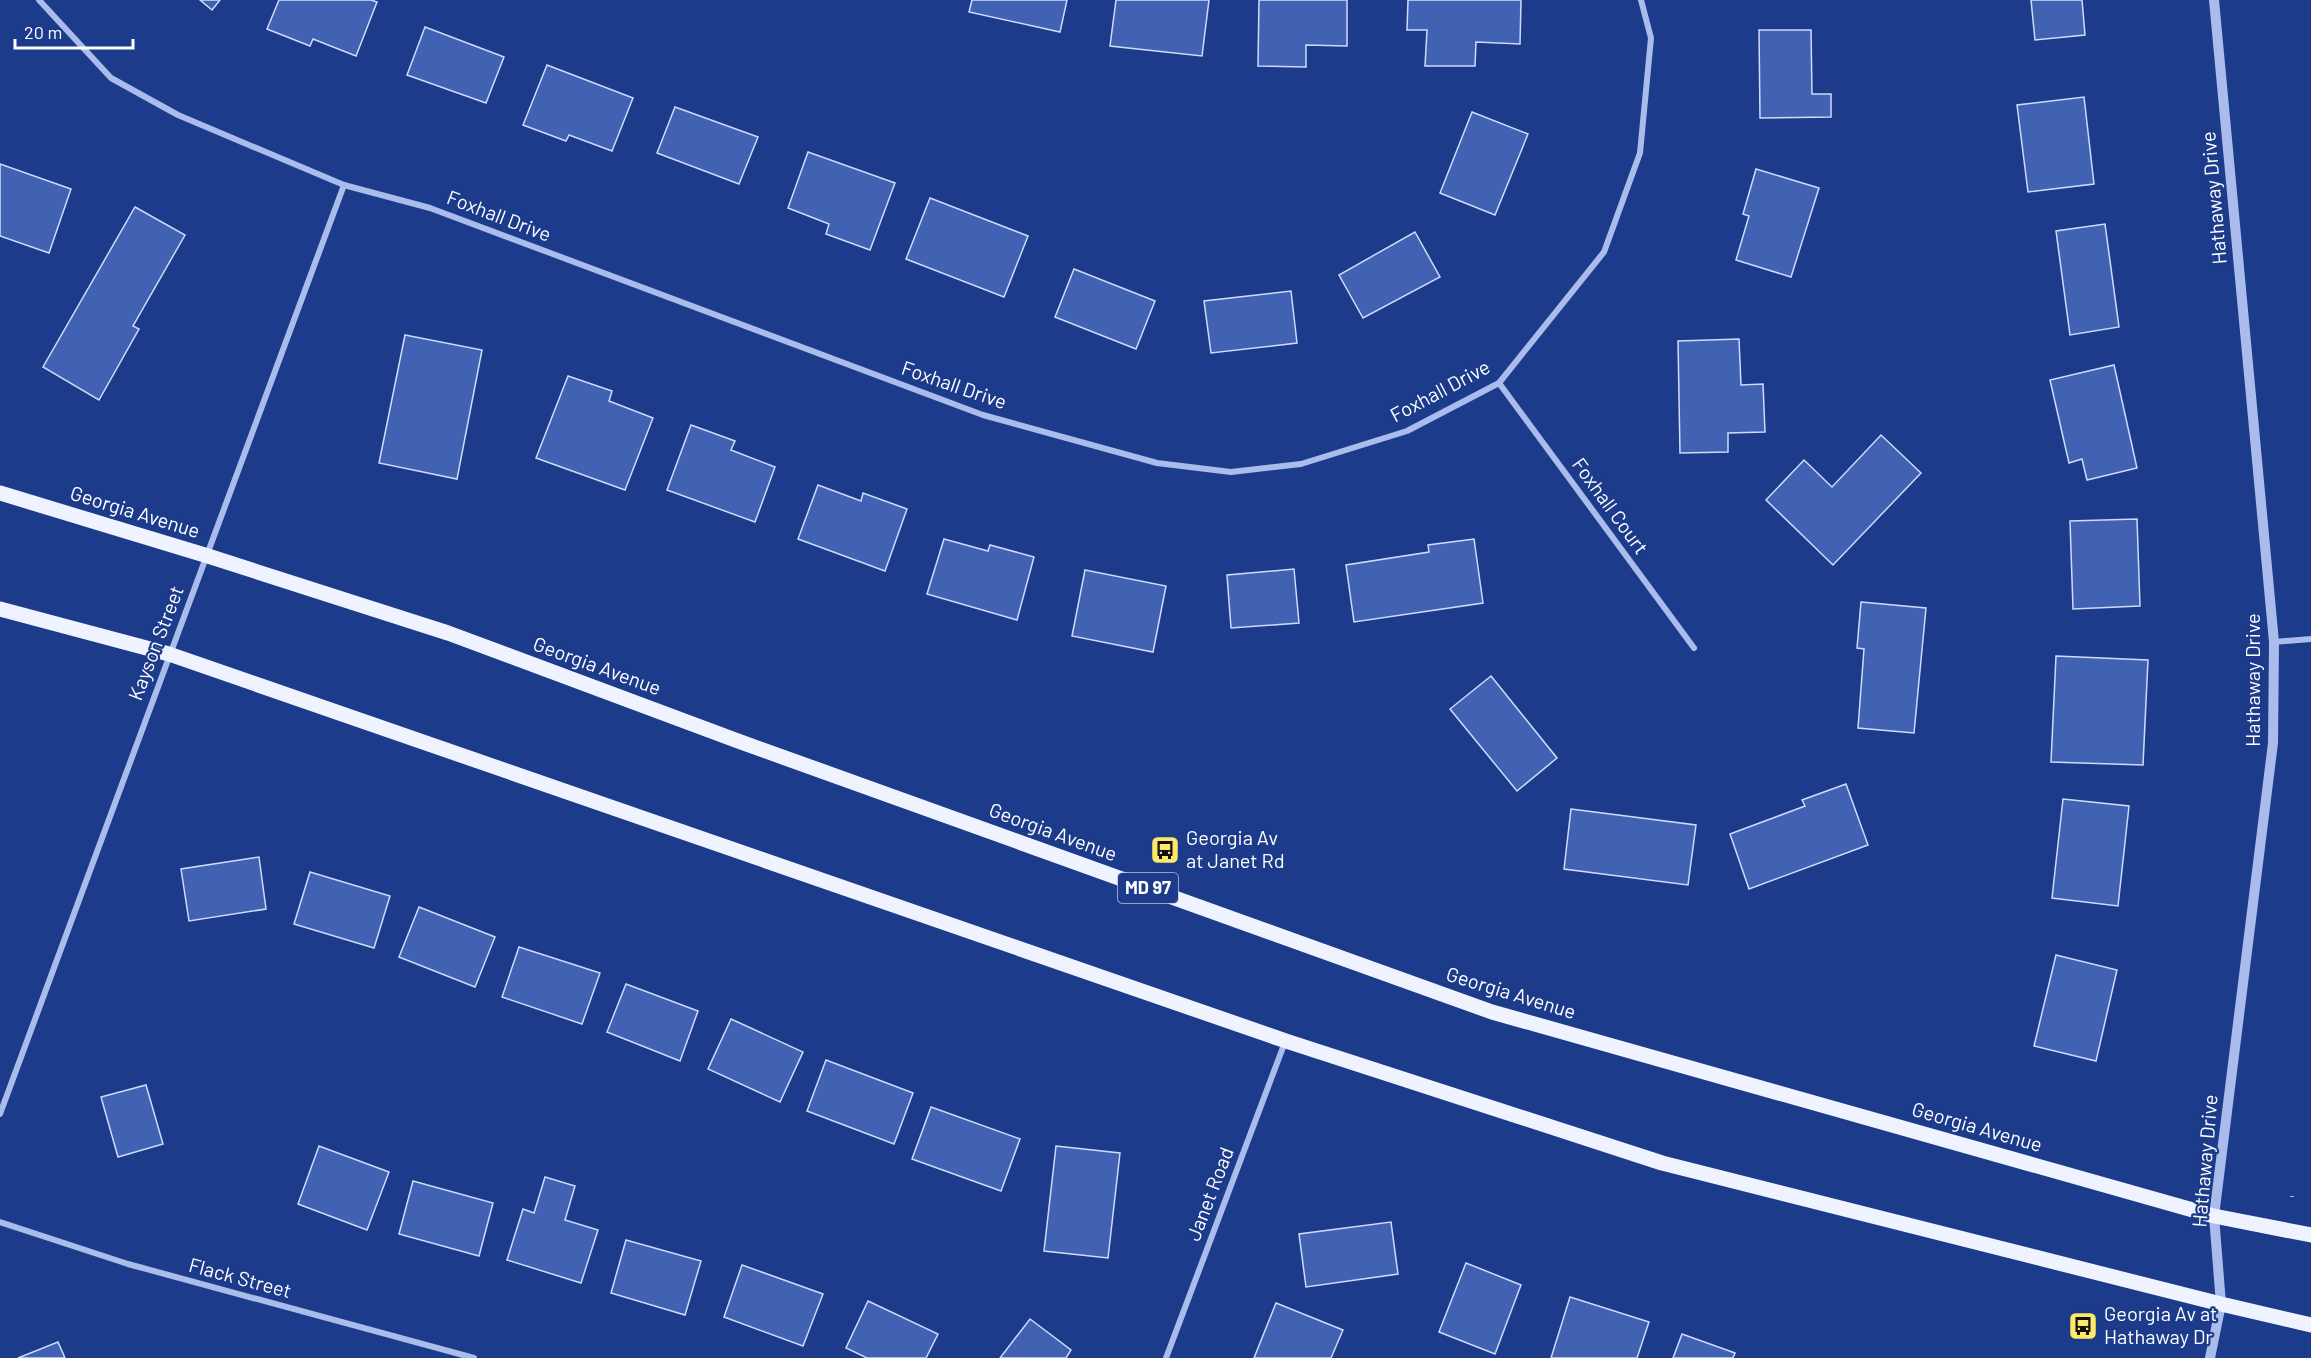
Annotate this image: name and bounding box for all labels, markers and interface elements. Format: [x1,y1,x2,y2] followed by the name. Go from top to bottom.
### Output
[15,12,134,50] scale bar
[24,21,62,43] text: 20 m
[2195,131,2231,266] street label: Hathaway Drive
[444,184,555,246] street label: Foxhall Drive
[1386,354,1494,426] street label: Foxhall Drive
[899,355,1010,413] street label: Foxhall Drive
[1568,452,1654,558] street label: Foxhall Court
[68,480,203,542] street label: Georgia Avenue
[122,582,188,703] street label: Kayson Street
[2240,613,2264,747] street label: Hathaway Drive
[530,631,665,699] street label: Georgia Avenue
[986,797,1121,865] street label: Georgia Avenue
[1186,825,1285,872] place label: Georgia Av at Janet Rd
[1149,834,1181,866] bus stop icon: Georgia Av at Janet Rd
[1118,873,1178,903] road number: MD 97
[1444,961,1579,1023] street label: Georgia Avenue
[2186,1093,2222,1228] street label: Hathaway Drive
[1909,1096,2045,1156] street label: Georgia Avenue
[1180,1143,1238,1244] street label: Janet Road
[186,1252,294,1302] street label: Flack Street
[2104,1301,2217,1348] place label: Georgia Av at Hathaway Dr
[2067,1310,2099,1342] bus stop icon: Georgia Av at Hathaway Dr

